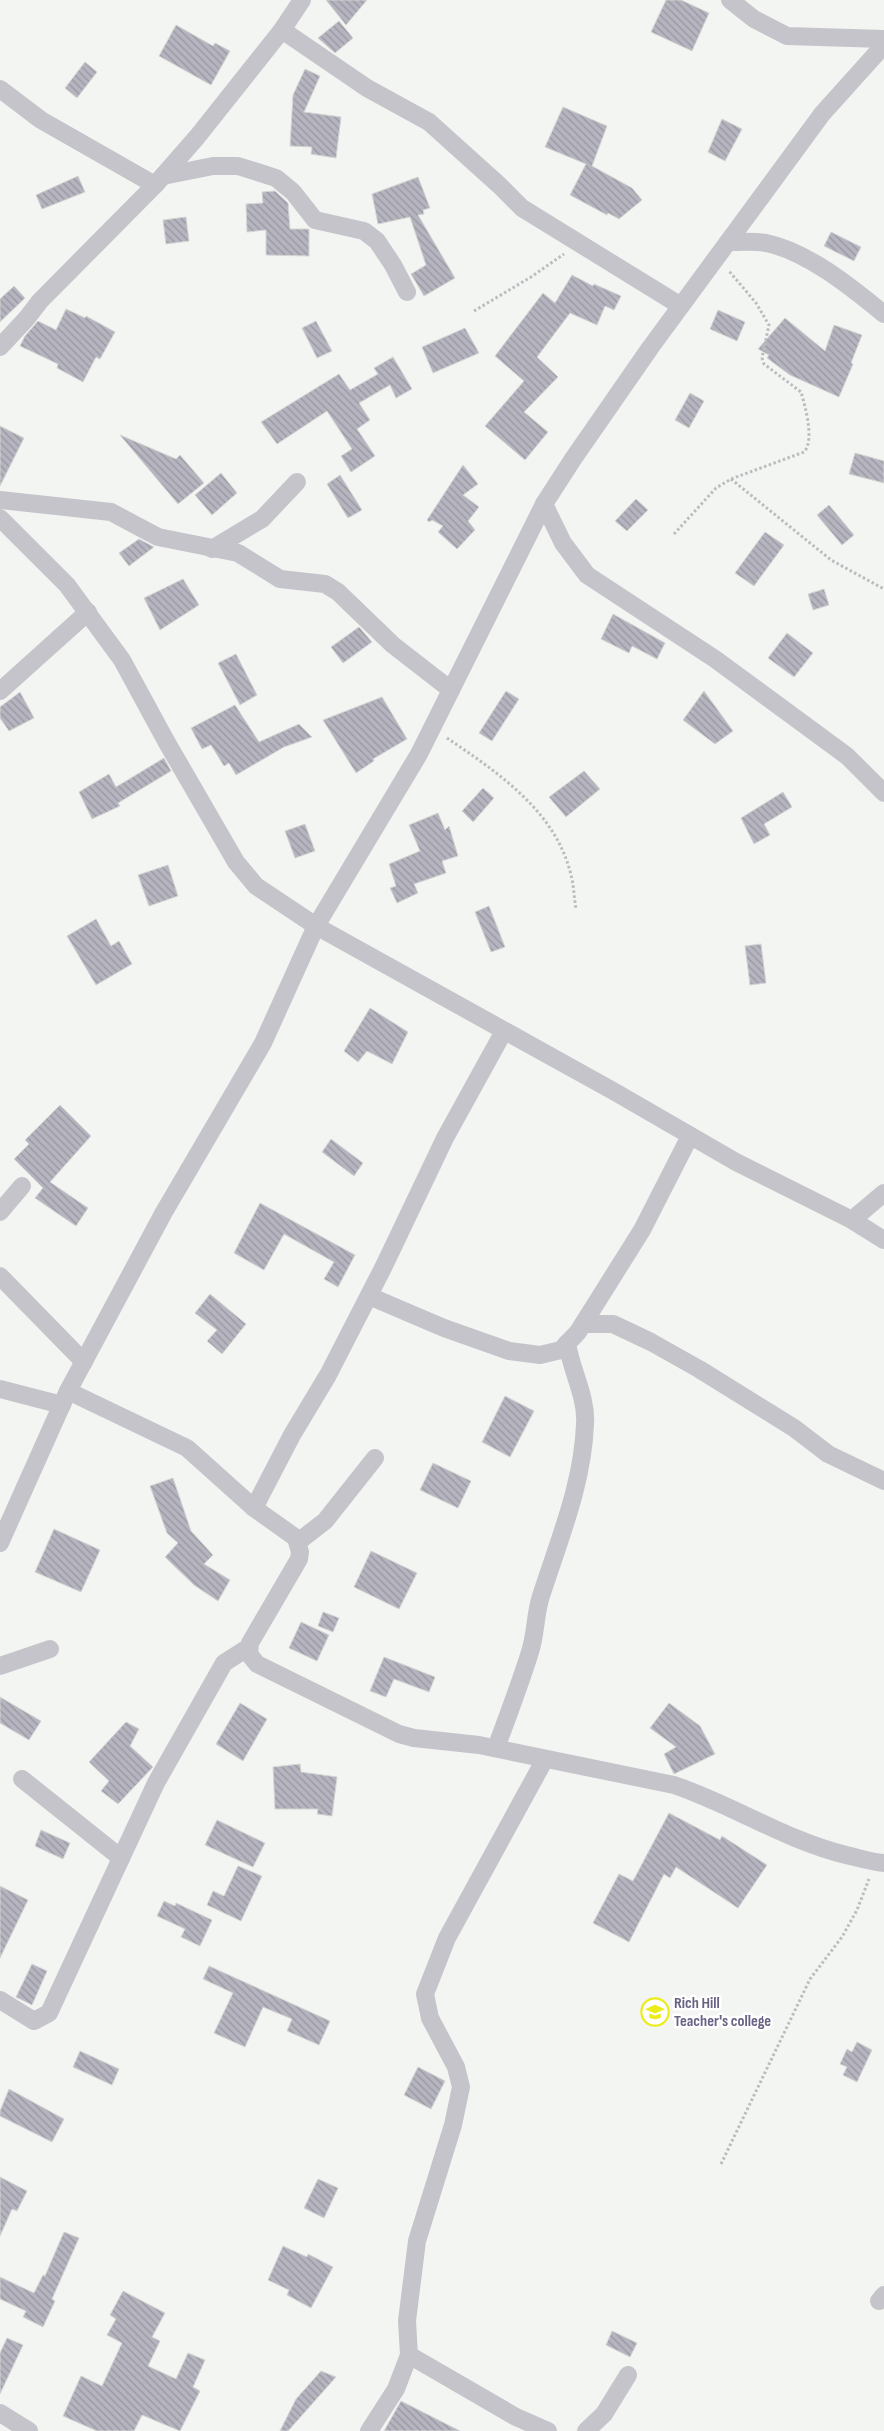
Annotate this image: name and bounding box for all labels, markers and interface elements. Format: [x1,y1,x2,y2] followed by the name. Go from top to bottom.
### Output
[674,1994,771,2031] place label: Rich Hill Teacher's college
[640,1997,670,2027] school or university icon: Rich Hill Teacher's college

